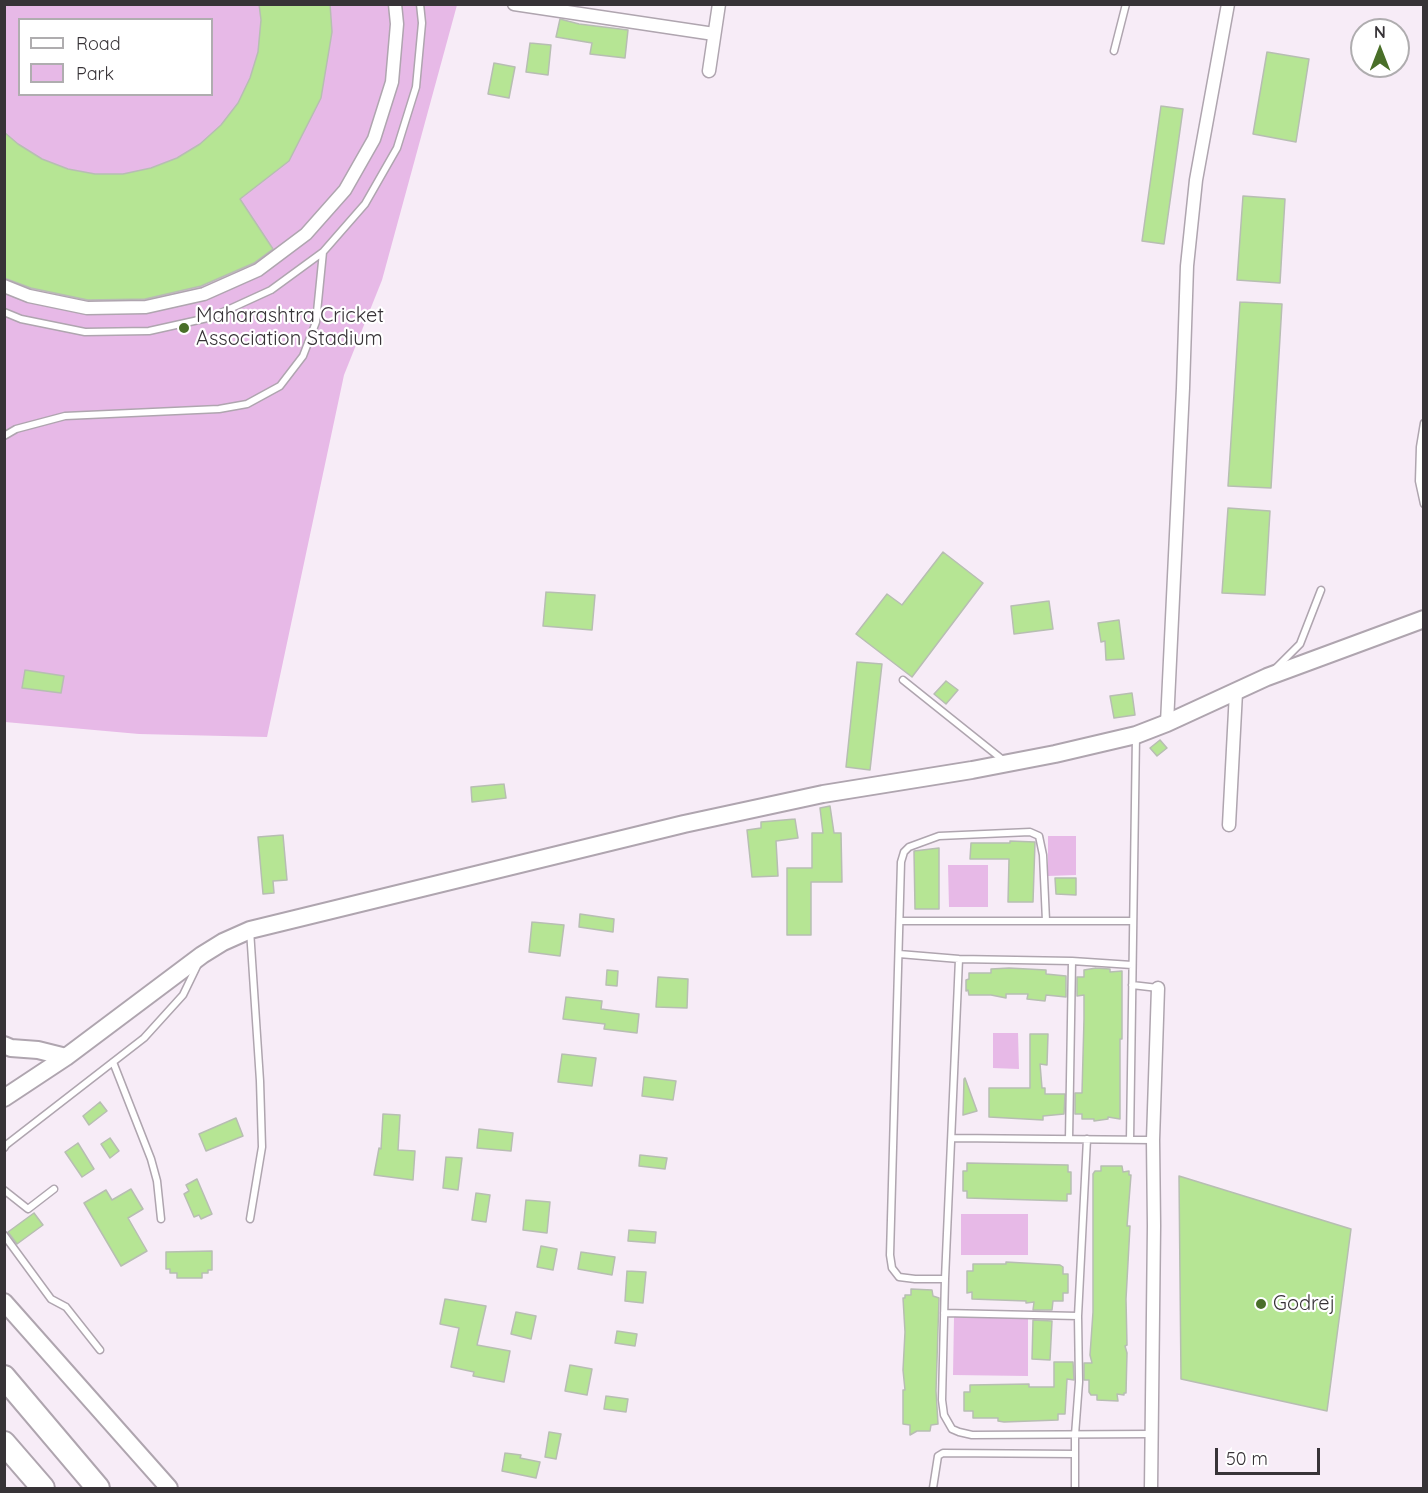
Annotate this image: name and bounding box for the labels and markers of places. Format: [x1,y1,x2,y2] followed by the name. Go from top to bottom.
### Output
[196,304,384,351] place label: Maharashtra Cricket Association Stadium
[177,321,191,335] marker: Maharashtra Cricket Association Stadium
[1273,1292,1335,1316] place label: Godrej
[1254,1297,1268,1311] marker: Godrej

